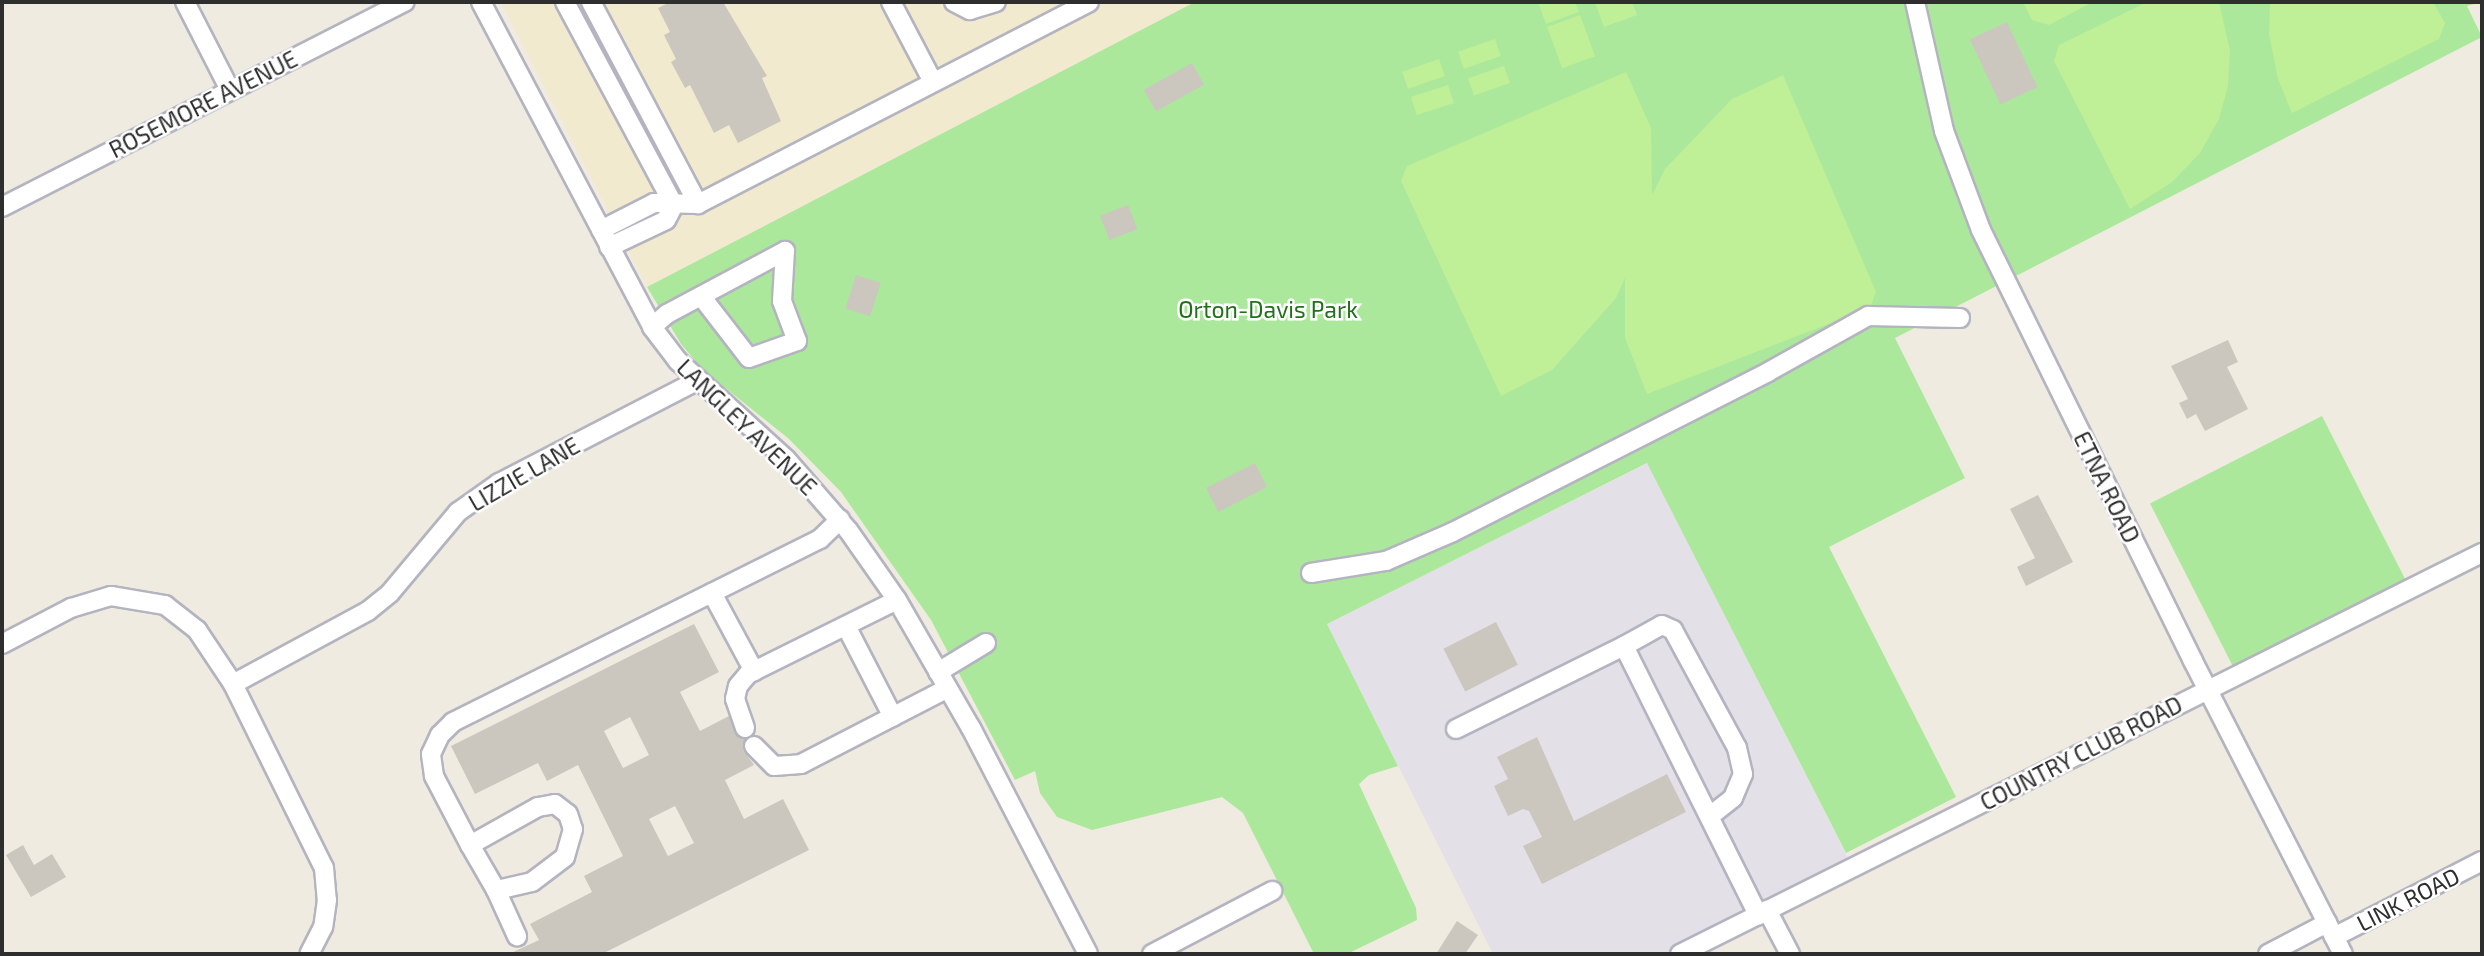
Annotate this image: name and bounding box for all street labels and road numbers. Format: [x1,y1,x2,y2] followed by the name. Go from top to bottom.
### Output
[104,45,302,163] street label: ROSEMORE AVENUE
[671,353,823,501] street label: LANGLEY AVENUE
[2068,427,2146,547] street label: ETNA ROAD
[464,431,584,517] street label: LIZZIE LANE
[1975,690,2187,816] street label: COUNTRY CLUB ROAD
[2352,861,2464,937] street label: LINK ROAD

